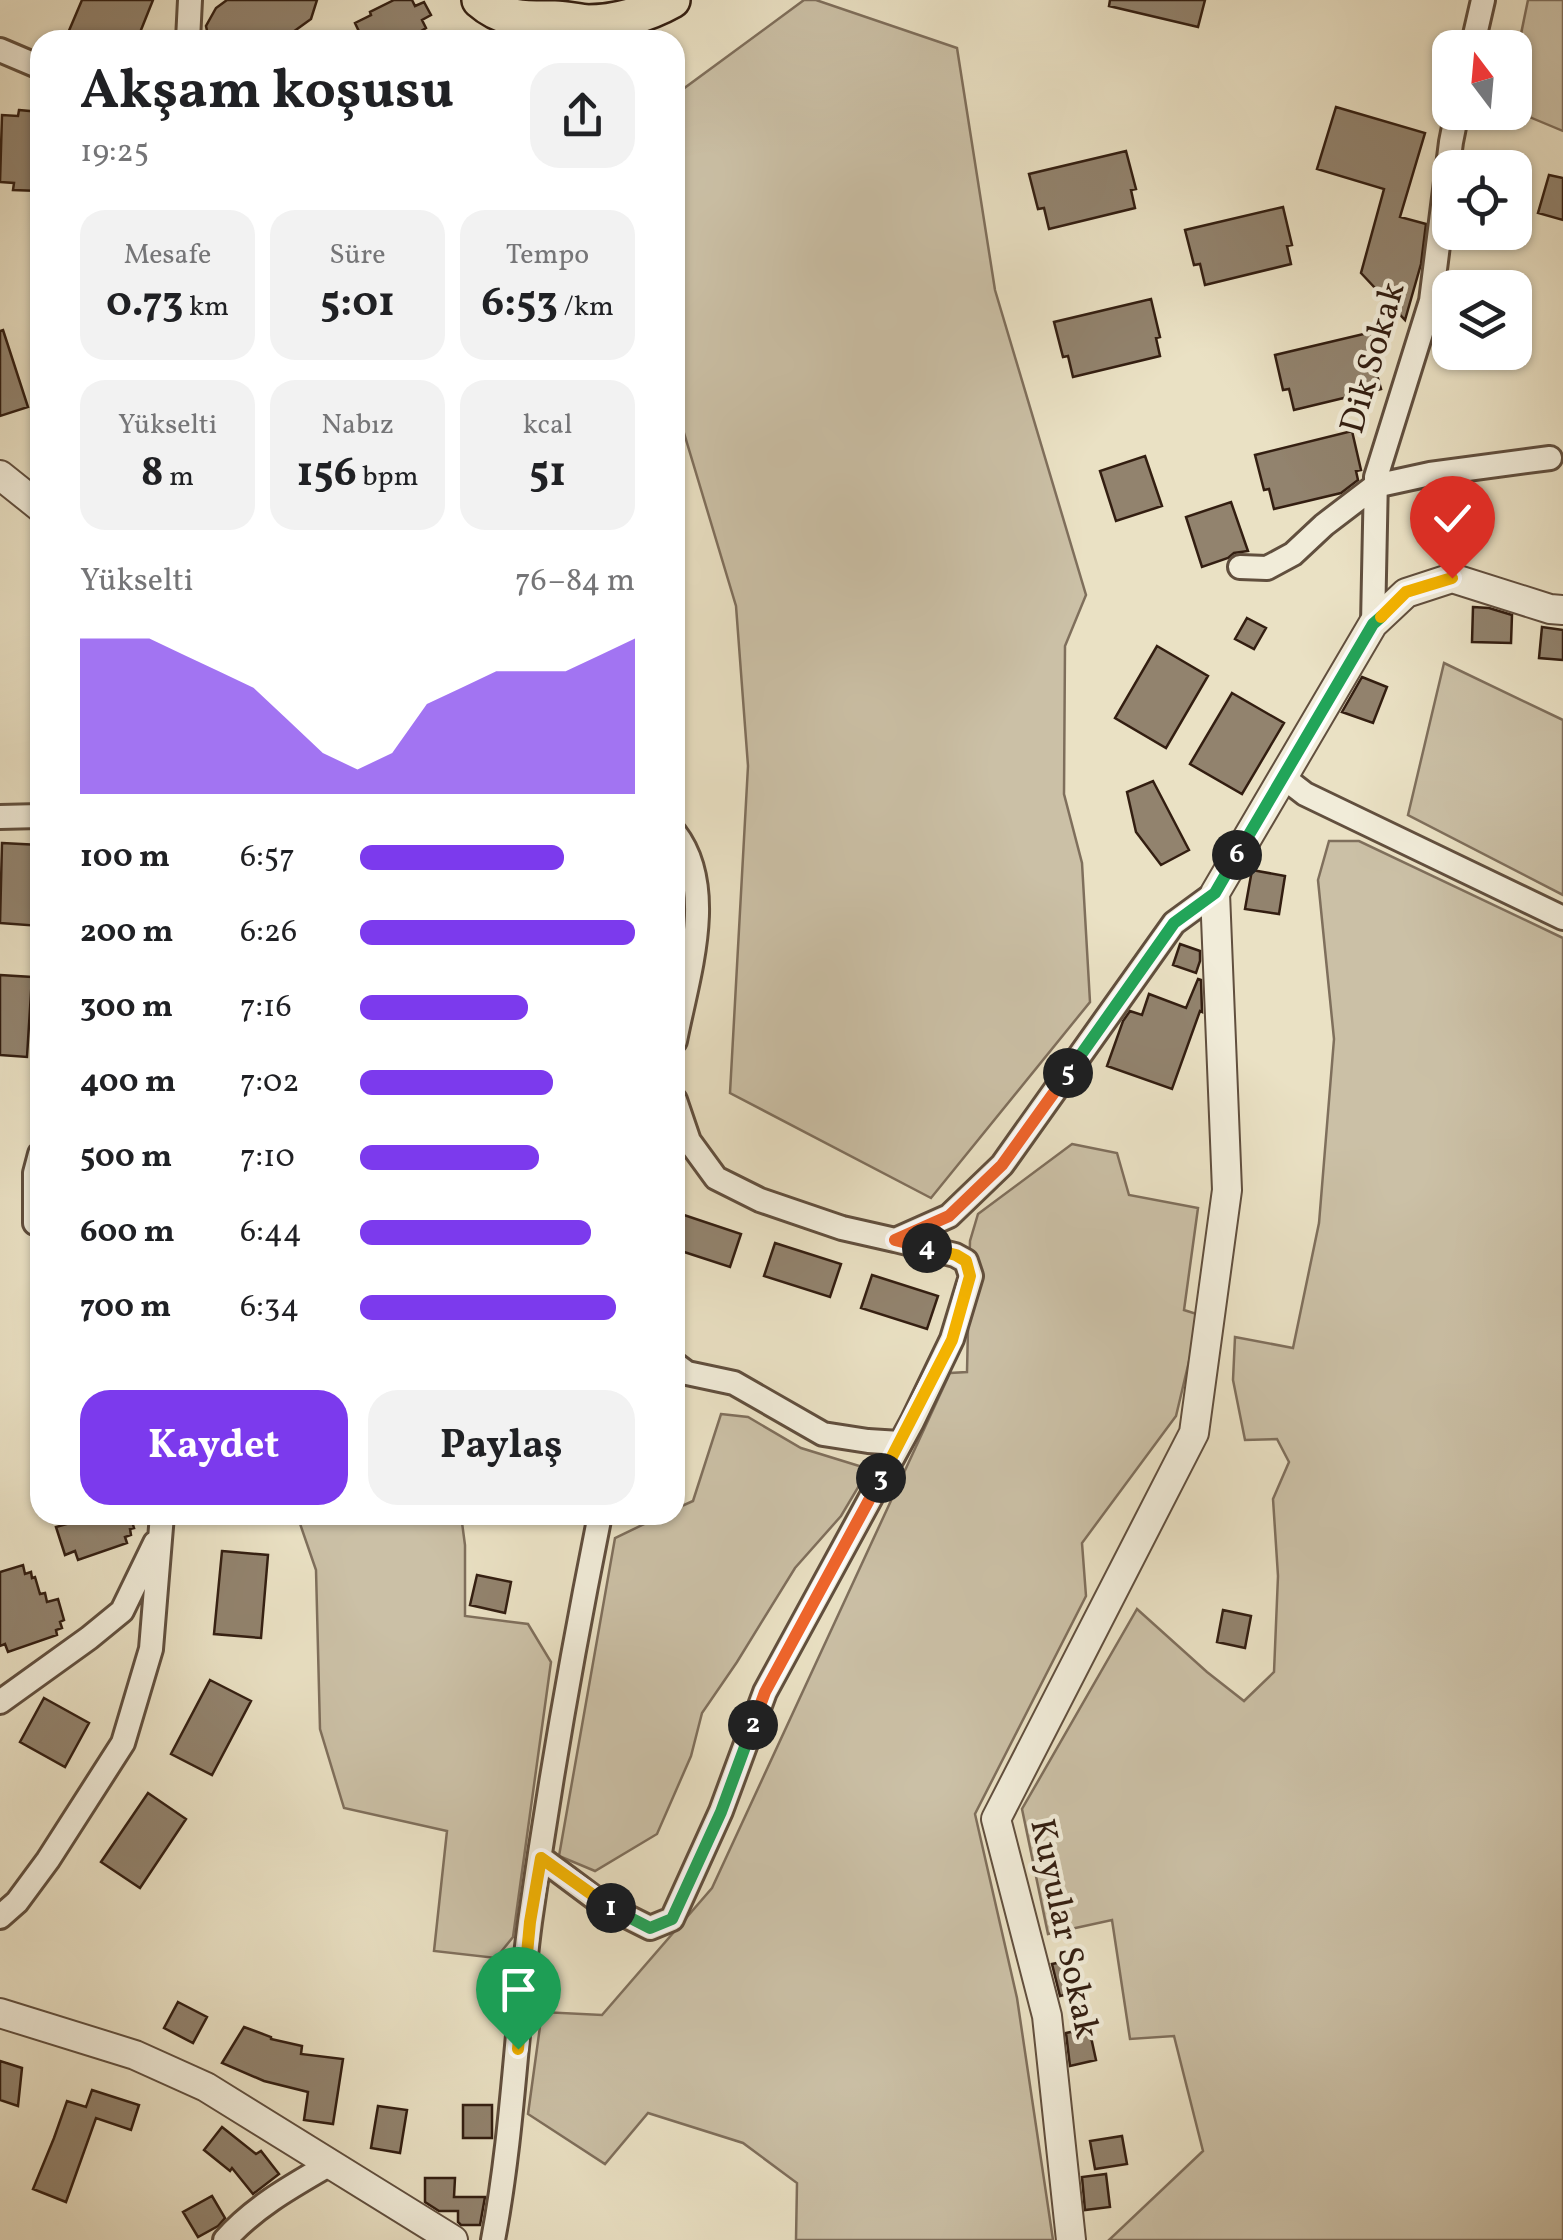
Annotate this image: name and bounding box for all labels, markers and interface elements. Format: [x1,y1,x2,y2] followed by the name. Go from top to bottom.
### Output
[1432,30,1532,130] north arrow
[1432,30,1532,370] map controls
[80,55,454,131] text: Akşam koşusu
[530,63,635,168] button: share
[80,131,149,175] text: 19:25
[1432,150,1532,250] button: locate
[124,236,211,275] text: Mesafe
[329,236,386,275] text: Süre
[506,236,589,275] text: Tempo
[1432,270,1532,370] button: layers
[106,275,183,334] text: 0.73
[320,275,395,334] text: 5:01
[481,275,558,334] text: 6:53
[1330,277,1418,439] street label: Dik Sokak
[183,288,229,327] text: km
[558,288,614,327] text: /km
[118,406,217,445] text: Yükselti
[321,406,394,445] text: Nabız
[523,406,572,445] text: kcal
[141,445,164,504] text: 8
[297,445,357,504] text: 156
[529,445,566,504] text: 51
[164,458,194,497] text: m
[357,458,418,497] text: bpm
[1410,476,1495,579] pin
[1425,491,1480,546] icon: check
[80,560,193,604] text: Yükselti
[515,560,635,604] text: 76–84 m
[1212,830,1262,880] pin: 6
[1229,835,1245,874] text: 6
[80,836,170,880] text: 100 m
[240,836,295,880] text: 6:57
[80,911,174,955] text: 200 m
[240,911,297,955] text: 6:26
[80,986,173,1030] text: 300 m
[240,986,292,1030] text: 7:16
[1043,1048,1093,1098] pin: 5
[1061,1053,1075,1092] text: 5
[80,1061,176,1105] text: 400 m
[240,1061,300,1105] text: 7:02
[80,1136,172,1180] text: 500 m
[240,1136,295,1180] text: 7:10
[80,1211,175,1255] text: 600 m
[240,1211,302,1255] text: 6:44
[902,1223,952,1273] pin: 4
[919,1228,935,1267] text: 4
[80,1286,171,1330] text: 700 m
[240,1286,299,1330] text: 6:34
[80,1390,348,1505] button: Kaydet
[368,1390,635,1505] button: Paylaş
[856,1453,906,1503] pin: 3
[874,1458,888,1497] text: 3
[728,1700,778,1750] pin: 2
[746,1705,760,1744] text: 2
[1016,1815,1110,2043] street label: Kuyular Sokak
[586,1883,636,1933] pin: 1
[605,1888,617,1927] text: 1
[476,1947,561,2050] pin
[491,1962,546,2017] icon: arrive

